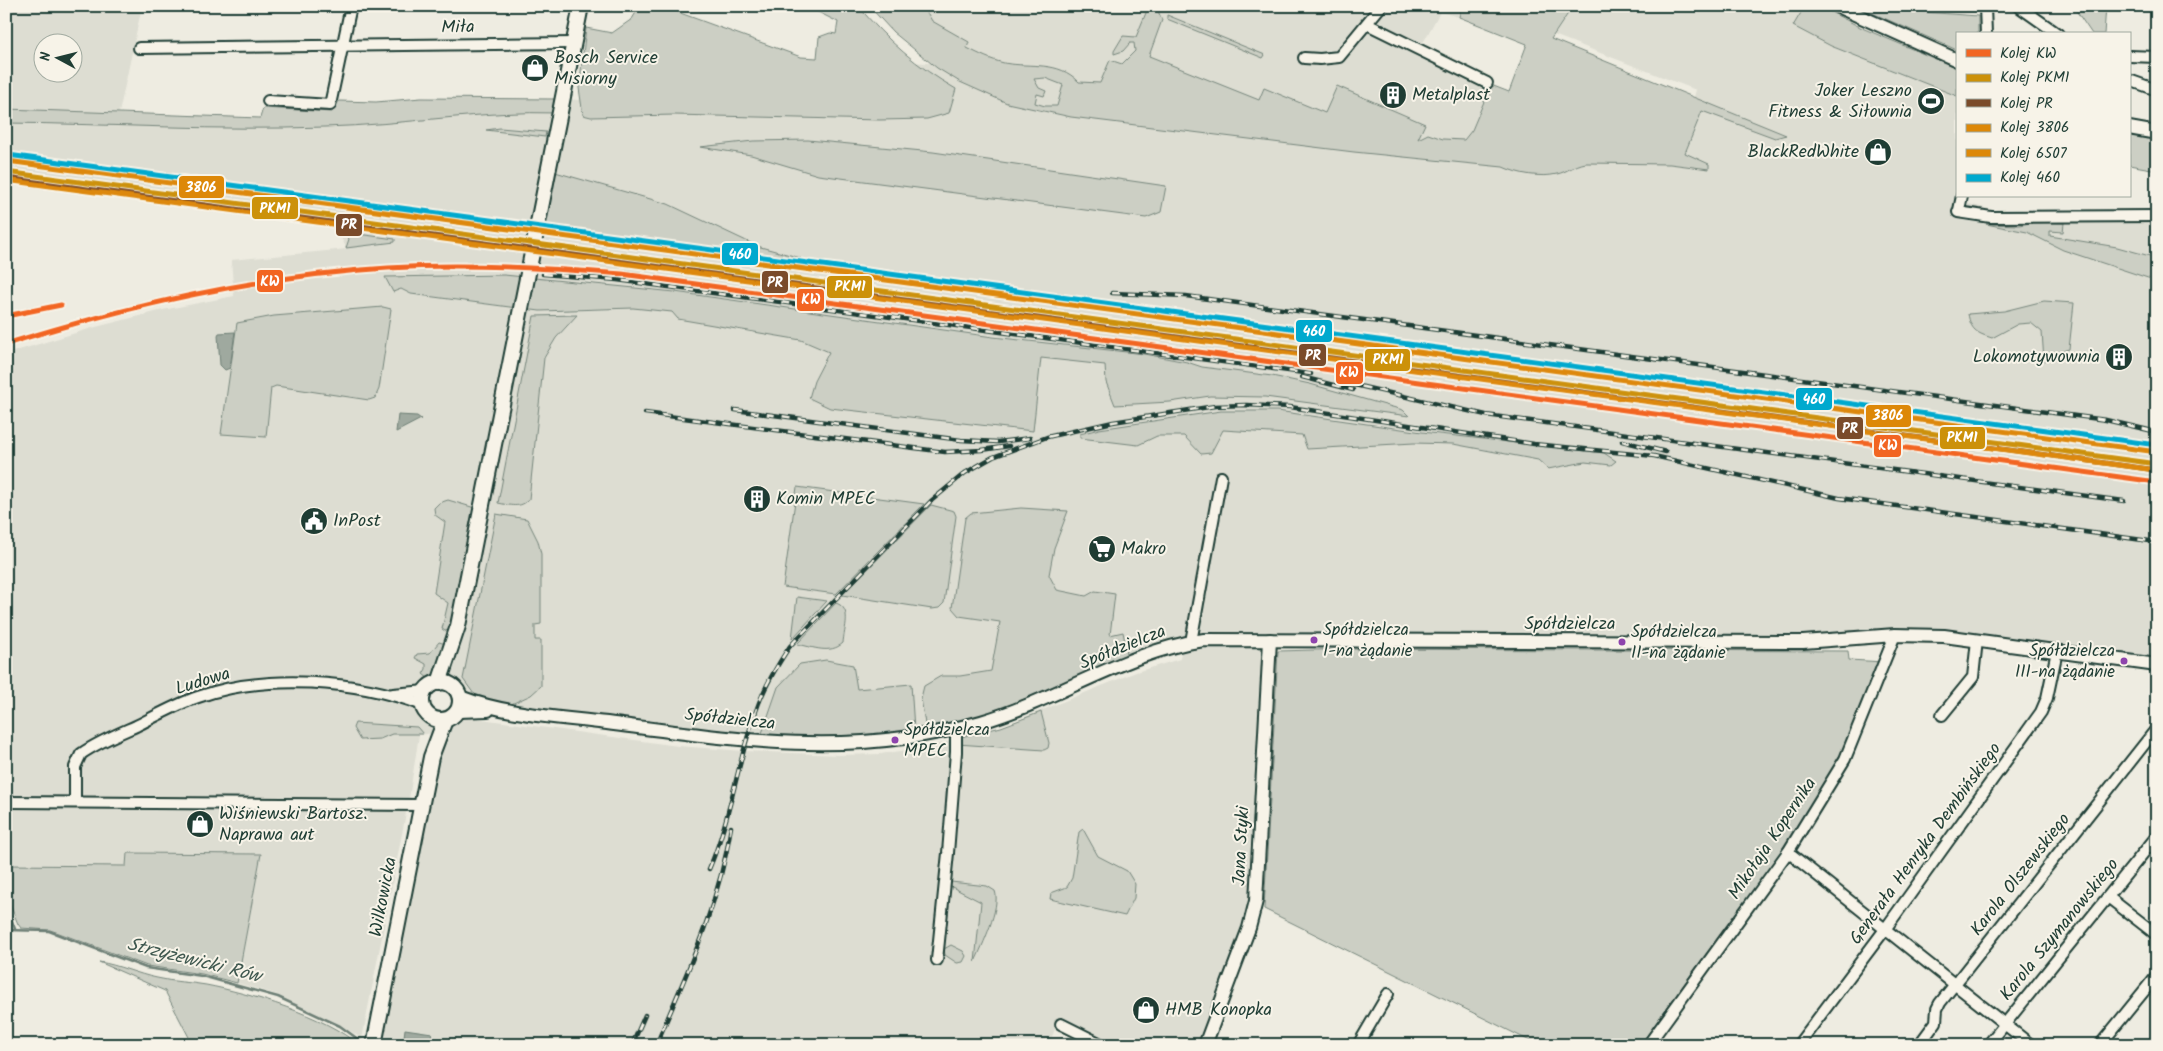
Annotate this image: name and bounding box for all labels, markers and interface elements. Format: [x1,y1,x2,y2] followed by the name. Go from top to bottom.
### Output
[441,13,475,43] street label: Miła
[32,32,82,82] north arrow
[1956,32,2130,198] legend
[2000,42,2057,66] text: Kolej KW
[554,44,658,94] place label: Bosch Service Misiorny
[35,51,58,62] text: N
[520,53,550,83] shop icon: Bosch Service Misiorny
[2000,66,2070,90] text: Kolej PKM1
[1768,77,1912,127] place label: Joker Leszno Fitness & Siłownia
[1378,80,1408,110] building icon: Metalplast
[1412,81,1491,110] place label: Metalplast
[1916,86,1946,116] sports icon: Joker Leszno Fitness & Siłownia
[2000,92,2053,116] text: Kolej PR
[2000,116,2069,140] text: Kolej 3806
[1863,137,1893,167] shop icon: BlackRedWhite
[1748,138,1859,167] place label: BlackRedWhite
[2000,142,2068,166] text: Kolej 6507
[2000,166,2061,190] text: Kolej 460
[178,175,225,199] line badge: 3806
[185,177,217,199] text: 3806
[251,196,299,220] line badge: PKM1
[260,198,291,220] text: PKM1
[335,213,363,237] line badge: PR
[341,214,358,236] text: PR
[721,242,759,266] line badge: 460
[729,244,752,266] text: 460
[256,269,284,293] line badge: KW
[761,270,789,294] line badge: PR
[260,271,280,293] text: KW
[767,272,784,294] text: PR
[826,275,873,299] line badge: PKM1
[835,276,866,298] text: PKM1
[796,288,825,312] line badge: KW
[801,289,821,311] text: KW
[1295,319,1333,343] line badge: 460
[1303,321,1326,343] text: 460
[2104,342,2134,372] building icon: Lokomotywownia
[1298,343,1327,367] line badge: PR
[1973,343,2100,372] place label: Lokomotywownia
[1305,345,1322,367] text: PR
[1364,348,1411,372] line badge: PKM1
[1373,349,1404,371] text: PKM1
[1335,361,1364,385] line badge: KW
[1339,362,1359,384] text: KW
[1795,387,1833,411] line badge: 460
[1803,389,1826,411] text: 460
[1865,404,1912,428] line badge: 3806
[1872,405,1904,427] text: 3806
[1836,416,1864,440] line badge: PR
[1842,418,1859,440] text: PR
[1939,426,1986,450] line badge: PKM1
[1947,427,1978,449] text: PKM1
[1873,434,1902,458] line badge: KW
[1878,435,1898,457] text: KW
[742,484,772,514] building icon: Komin MPEC
[776,485,876,514] place label: Komin MPEC
[299,506,329,536] public building icon: InPost
[333,507,382,536] place label: InPost
[1087,534,1117,564] supermarket icon: Makro
[1121,535,1166,564] place label: Makro
[1525,610,1615,639] street label: Spółdzielcza
[1323,617,1413,665] place label: Spółdzielcza I-na żądanie
[1075,618,1171,678] street label: Spółdzielcza
[1631,619,1726,667] place label: Spółdzielcza II-na żądanie
[1309,635,1319,645] marker: Spółdzielcza I-na żądanie
[1617,637,1627,647] marker: Spółdzielcza II-na żądanie
[2015,638,2115,686] place label: Spółdzielcza III-na żądanie
[2119,656,2129,666] marker: Spółdzielcza III-na żądanie
[172,660,234,704] street label: Ludowa
[683,701,777,739] street label: Spółdzielcza
[904,717,990,765] place label: Spółdzielcza MPEC
[890,735,900,745] marker: Spółdzielcza MPEC
[1843,737,2009,951] street label: Generała Henryka Dembińskiego
[1721,772,1825,906] street label: Mikołaja Kopernika
[219,800,368,850] place label: Wiśniewski Bartosz. Naprawa aut
[1225,805,1259,887] street label: Jana Styki
[1963,807,2079,943] street label: Karola Olszewskiego
[185,809,215,839] shop icon: Wiśniewski Bartosz. Naprawa aut
[1993,852,2127,1008] street label: Karola Szymanowskiego
[362,855,406,939] street label: Wilkowicka
[124,930,267,993] water label: Strzyżewicki Rów
[1131,995,1161,1025] shop icon: HMB Konopka
[1165,996,1272,1025] place label: HMB Konopka

